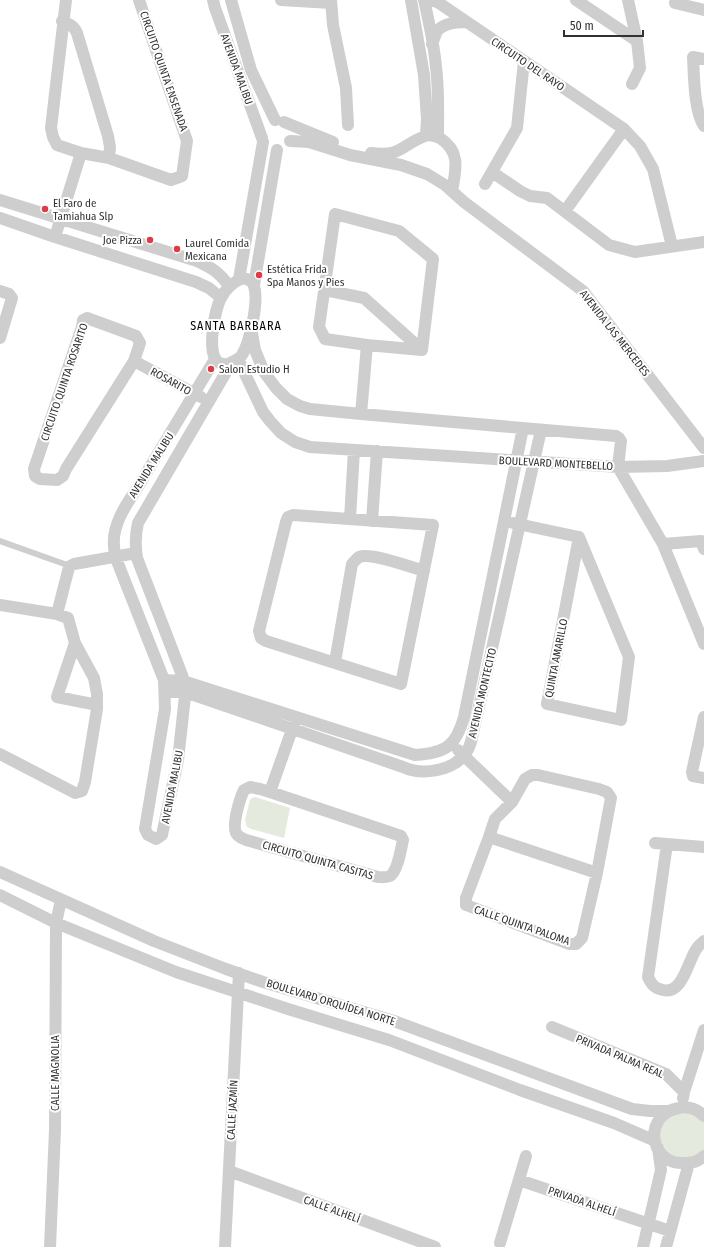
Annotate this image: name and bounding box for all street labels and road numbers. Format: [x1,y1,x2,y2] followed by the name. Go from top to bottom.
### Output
[137,9,190,133] street label: CIRCUITO QUINTA ENSENADA
[218,32,255,106] street label: AVENIDA MALIBU
[489,35,567,94] street label: CIRCUITO DEL RAYO
[577,288,653,379] street label: AVENIDA LAS MERCEDES
[38,321,91,443] street label: CIRCUITO QUINTA ROSARITO
[148,365,193,398] street label: ROSARITO
[126,430,177,500] street label: AVENIDA MALIBU
[498,454,614,473] street label: BOULEVARD MONTEBELLO
[542,617,571,699] street label: QUINTA AMARILLO
[466,647,499,739] street label: AVENIDA MONTECITO
[159,749,186,825] street label: AVENIDA MALIBU
[261,838,375,883] street label: CIRCUITO QUINTA CASITAS
[472,903,572,948] street label: CALLE QUINTA PALOMA
[265,976,397,1028] street label: BOULEVARD ORQUÍDEA NORTE
[574,1032,666,1081] street label: PRIVADA PALMA REAL
[49,1035,62,1111] street label: CALLE MAGNOLIA
[223,1080,241,1140] street label: CALLE JAZMÍN
[546,1183,618,1219] street label: PRIVADA ALHELÍ
[302,1192,362,1226] street label: CALLE ALHELÍ

